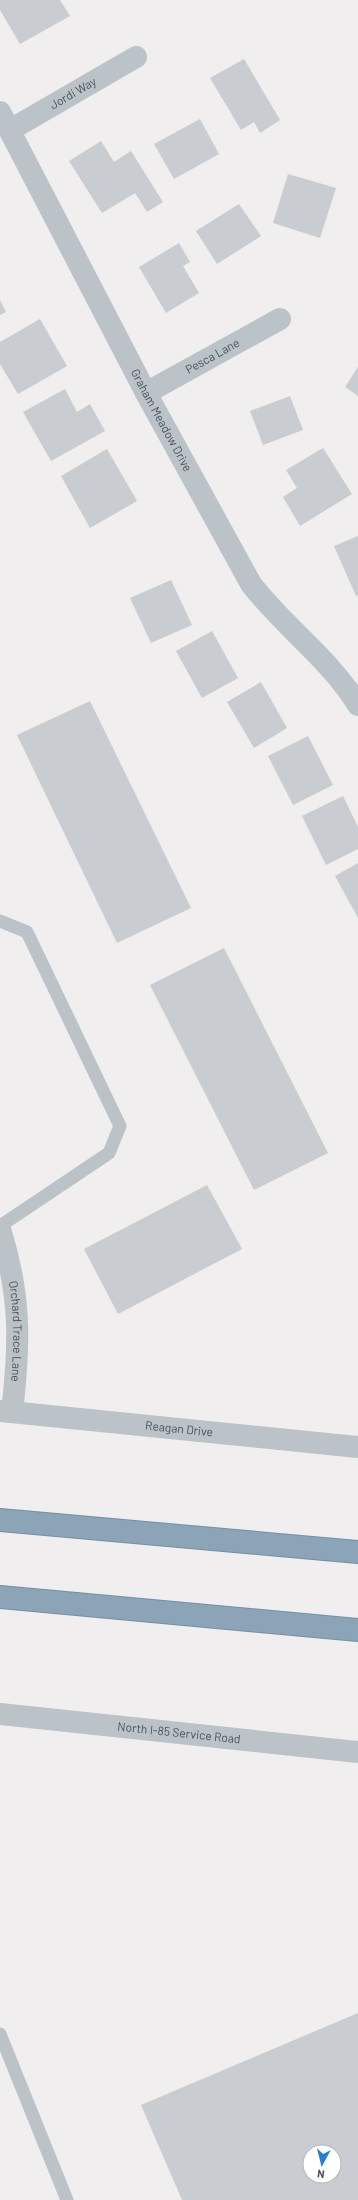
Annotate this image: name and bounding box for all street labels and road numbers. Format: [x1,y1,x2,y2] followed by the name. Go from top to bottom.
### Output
[47,73,99,111] street label: Jordi Way
[183,335,241,376] street label: Pesca Lane
[129,366,196,474] street label: Graham Meadow Drive
[7,1280,25,1382] street label: Orchard Trace Lane
[145,1418,214,1438] street label: Reagan Drive
[117,1719,241,1745] street label: North I-85 Service Road

